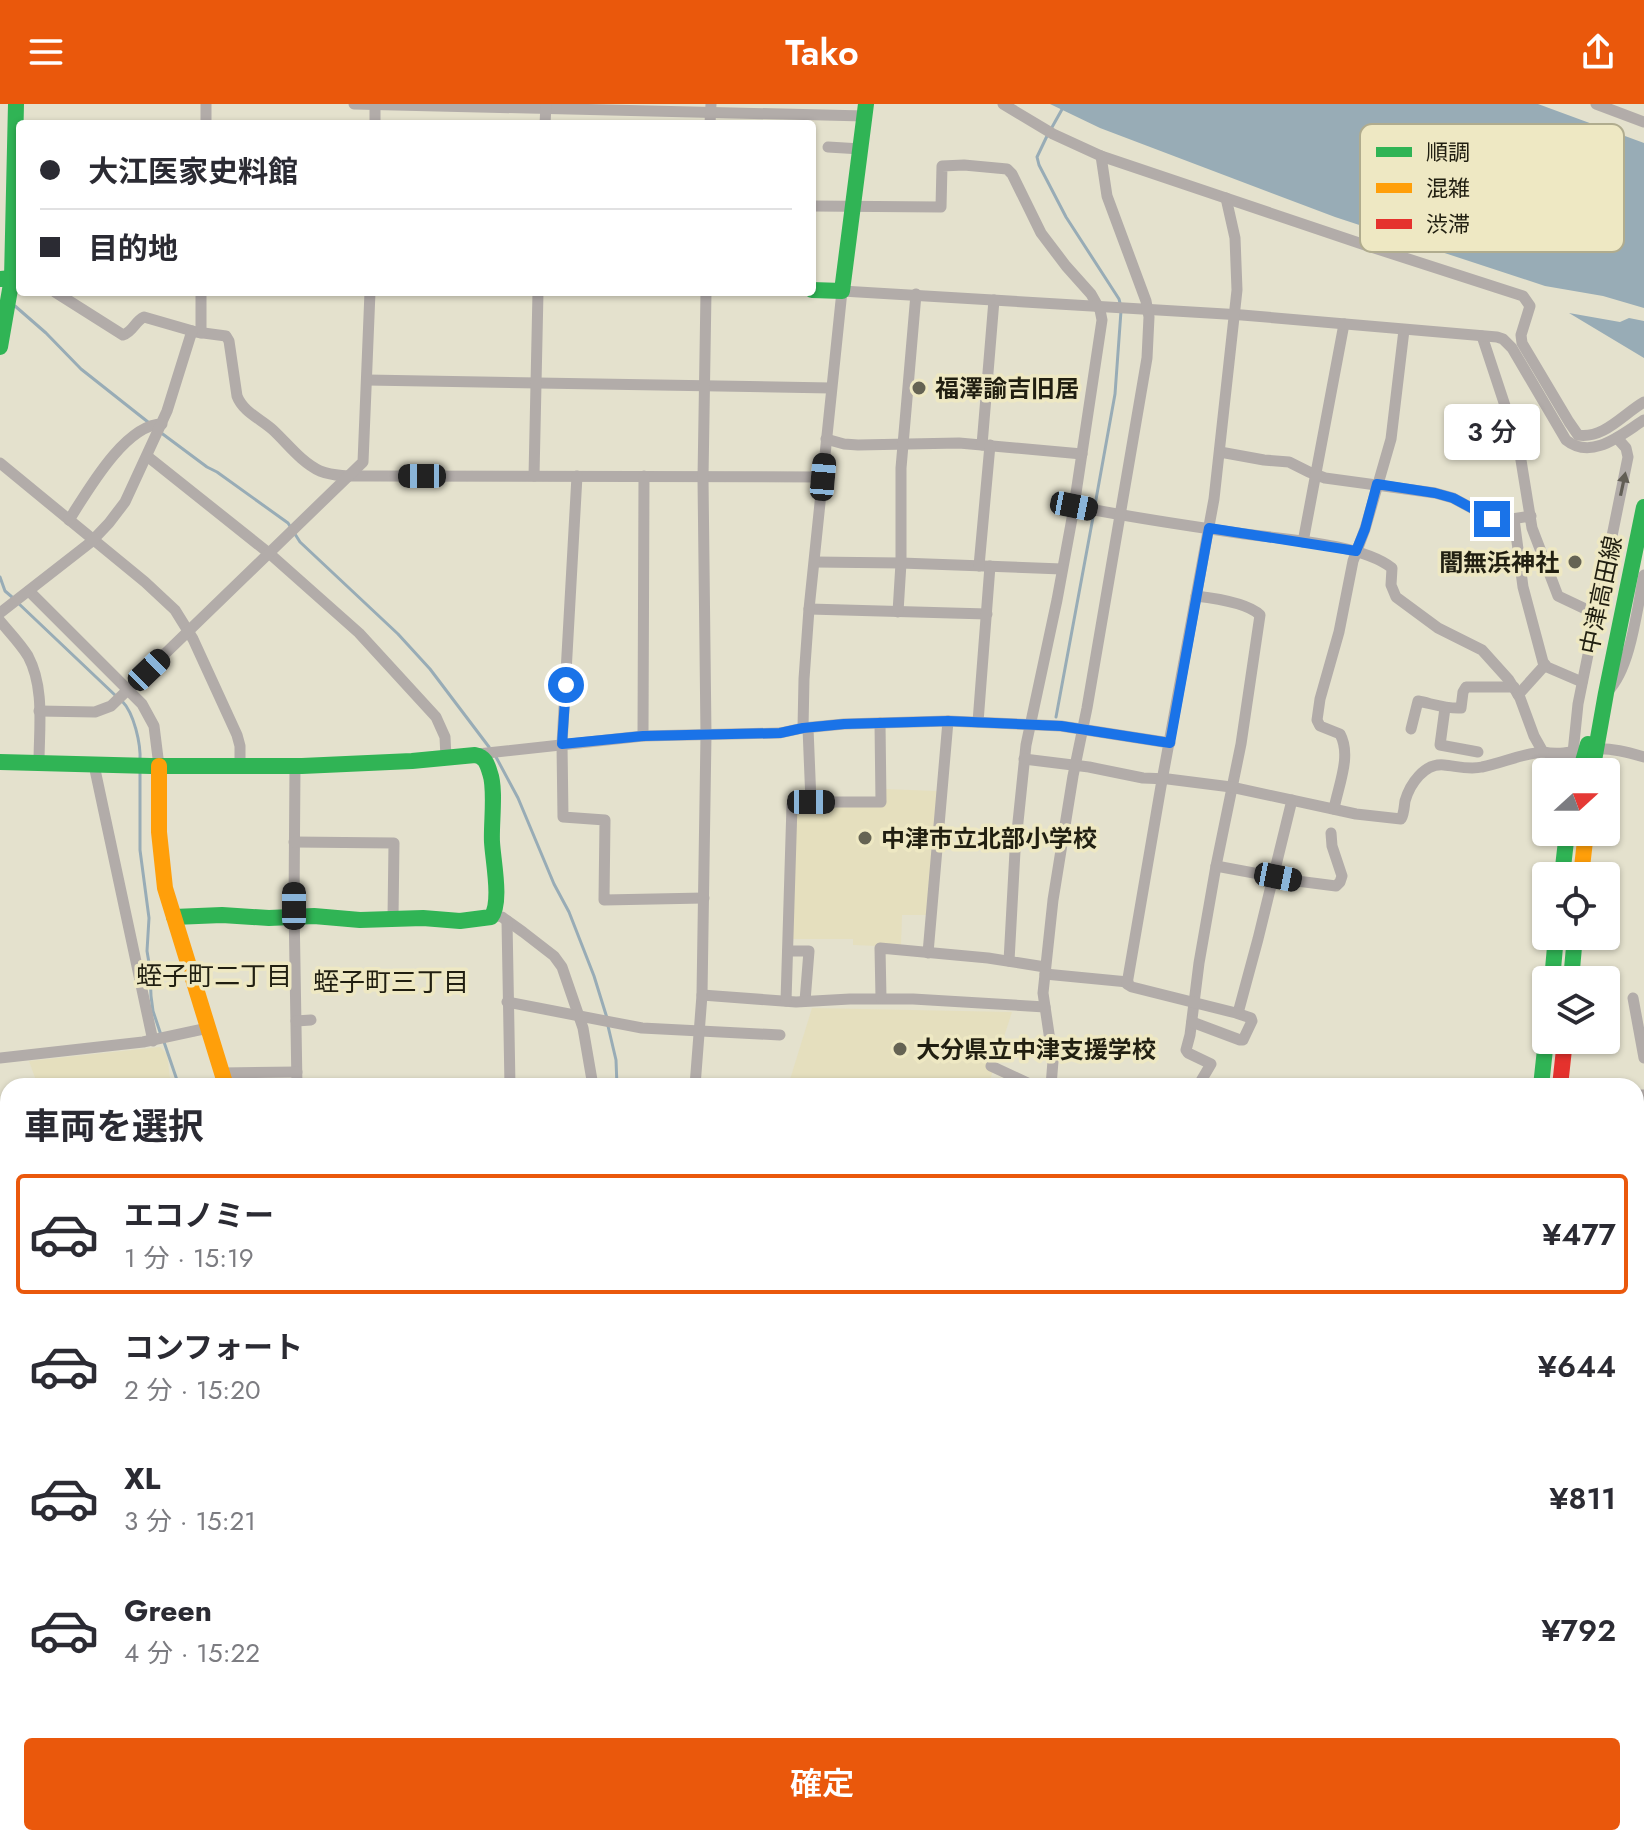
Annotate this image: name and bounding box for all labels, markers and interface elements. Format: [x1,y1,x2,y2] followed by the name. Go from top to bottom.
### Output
[785,26,859,78] text: Tako
[24,30,68,74] icon: menu
[1576,30,1620,74] icon: share
[1360,124,1624,252] legend
[1426,136,1470,168] text: 順調
[88,150,298,193] text: 大江医家史料館
[1426,172,1470,204] text: 混雑
[1426,208,1470,240] text: 渋滞
[88,227,178,270] text: 目的地
[935,371,1079,406] place label: 福澤諭吉旧居
[910,379,928,397] marker: 福澤諭吉旧居
[1444,403,1540,459] callout: 3 分
[1467,413,1517,451] text: 3 分
[809,452,837,502] car
[398,464,446,488] car
[1617,471,1630,496] one-way arrow
[1048,490,1100,522] car
[1474,501,1510,537] route end
[1571,533,1631,657] street label: 中津高田線
[1439,545,1559,580] place label: 闇無浜神社
[1566,553,1584,571] marker: 闇無浜神社
[123,645,175,695] car
[548,667,584,703] route start
[1532,758,1620,846] north arrow
[1532,758,1620,1054] map controls
[787,790,835,814] car
[881,821,1097,856] place label: 中津市立北部小学校
[856,829,874,847] marker: 中津市立北部小学校
[1252,861,1304,893] car
[1532,862,1620,950] button: locate
[282,882,306,930] car
[136,957,292,995] district label: 蛭子町二丁目
[313,963,469,1001] district label: 蛭子町三丁目
[1532,966,1620,1054] button: layers
[916,1032,1156,1067] place label: 大分県立中津支援学校
[891,1040,909,1058] marker: 大分県立中津支援学校
[24,1100,204,1152] text: 車両を選択
[124,1194,274,1237] text: エコノミー
[28,1198,100,1270] icon: car
[1542,1213,1616,1256] text: ¥477
[124,1239,254,1277] text: 1 分 · 15:19
[124,1326,303,1369] text: コンフォート
[28,1330,100,1402] icon: car
[1538,1345,1616,1388] text: ¥644
[124,1371,261,1409] text: 2 分 · 15:20
[124,1457,160,1500] text: XL
[28,1462,100,1534] icon: car
[1549,1477,1616,1520] text: ¥811
[124,1502,256,1540] text: 3 分 · 15:21
[124,1589,212,1632] text: Green
[28,1594,100,1666] icon: car
[1541,1609,1616,1652] text: ¥792
[124,1634,260,1672] text: 4 分 · 15:22
[24,1738,1620,1830] button: 確定

